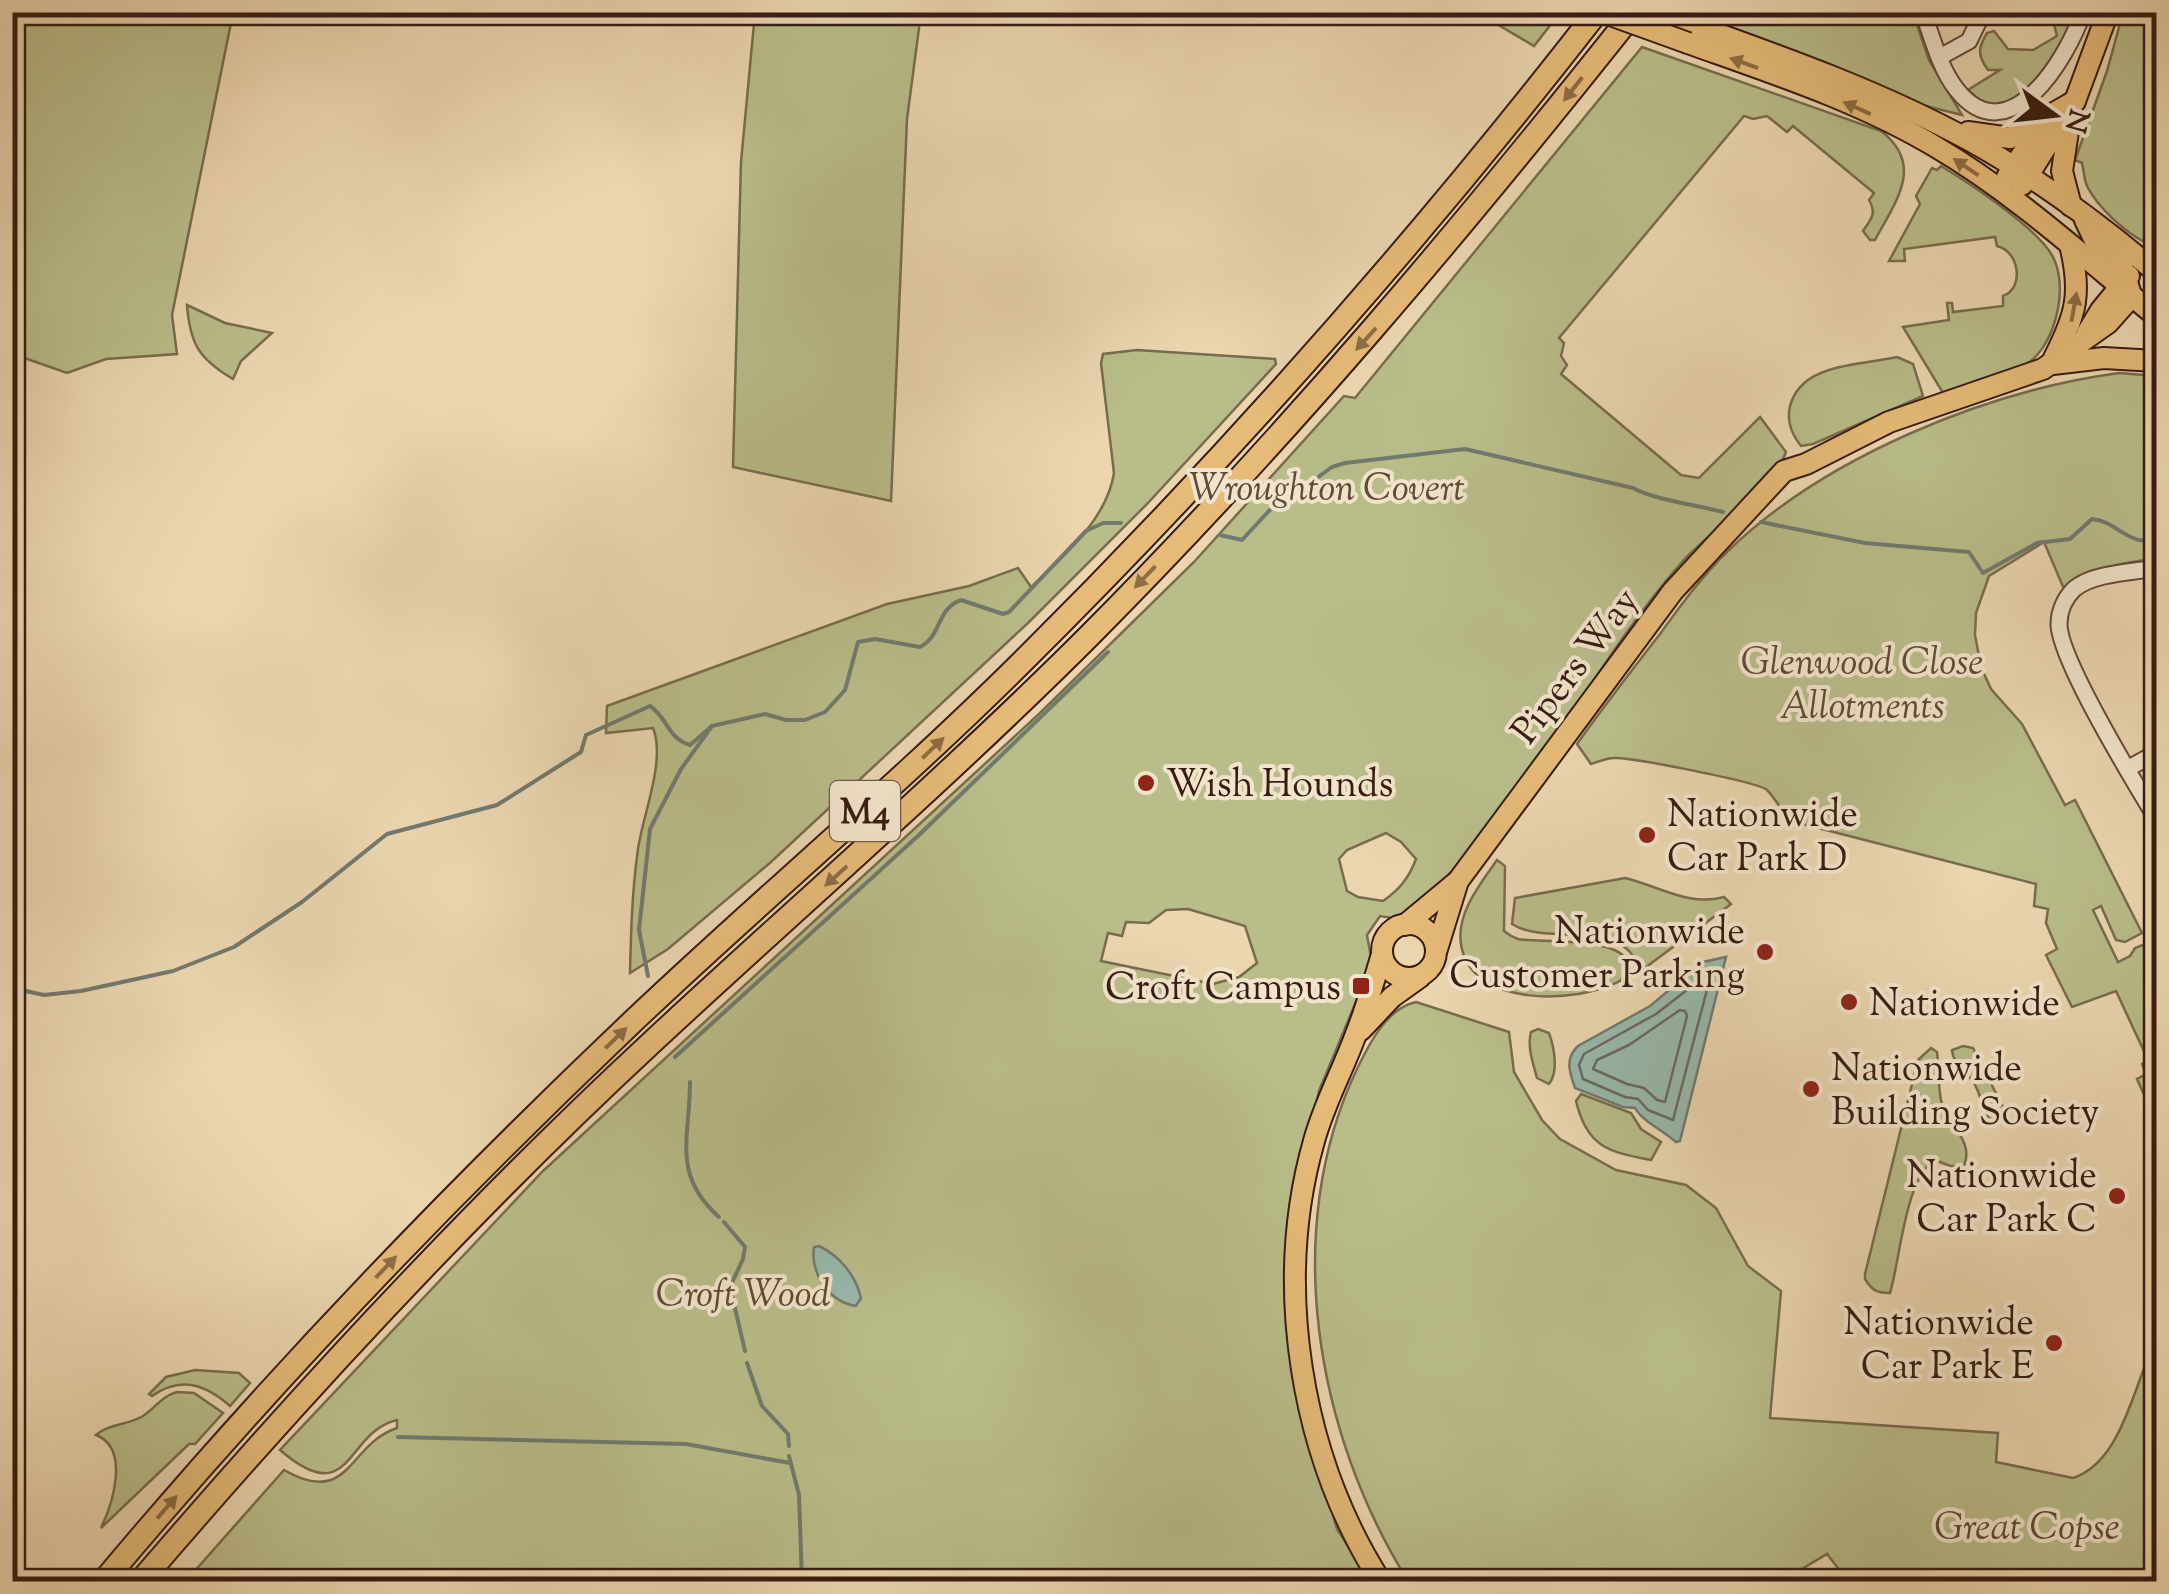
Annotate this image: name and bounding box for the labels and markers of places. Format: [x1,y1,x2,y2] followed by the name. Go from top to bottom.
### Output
[1166,760,1393,814] place label: Wish Hounds
[1135,772,1157,794] marker: Wish Hounds
[1667,790,1858,888] place label: Nationwide Car Park D
[1636,824,1658,846] marker: Nationwide Car Park D
[1449,907,1745,1005] place label: Nationwide Customer Parking
[1754,941,1776,963] marker: Nationwide Customer Parking
[1105,963,1341,1017] place label: Croft Campus
[1350,975,1372,997] marker: Croft Campus
[1869,979,2060,1033] place label: Nationwide
[1838,991,1860,1013] marker: Nationwide
[1831,1044,2100,1142] place label: Nationwide Building Society
[1800,1078,1822,1100] marker: Nationwide Building Society
[1906,1151,2097,1249] place label: Nationwide Car Park C
[2106,1185,2128,1207] marker: Nationwide Car Park C
[1843,1298,2034,1396] place label: Nationwide Car Park E
[2043,1332,2065,1354] marker: Nationwide Car Park E

